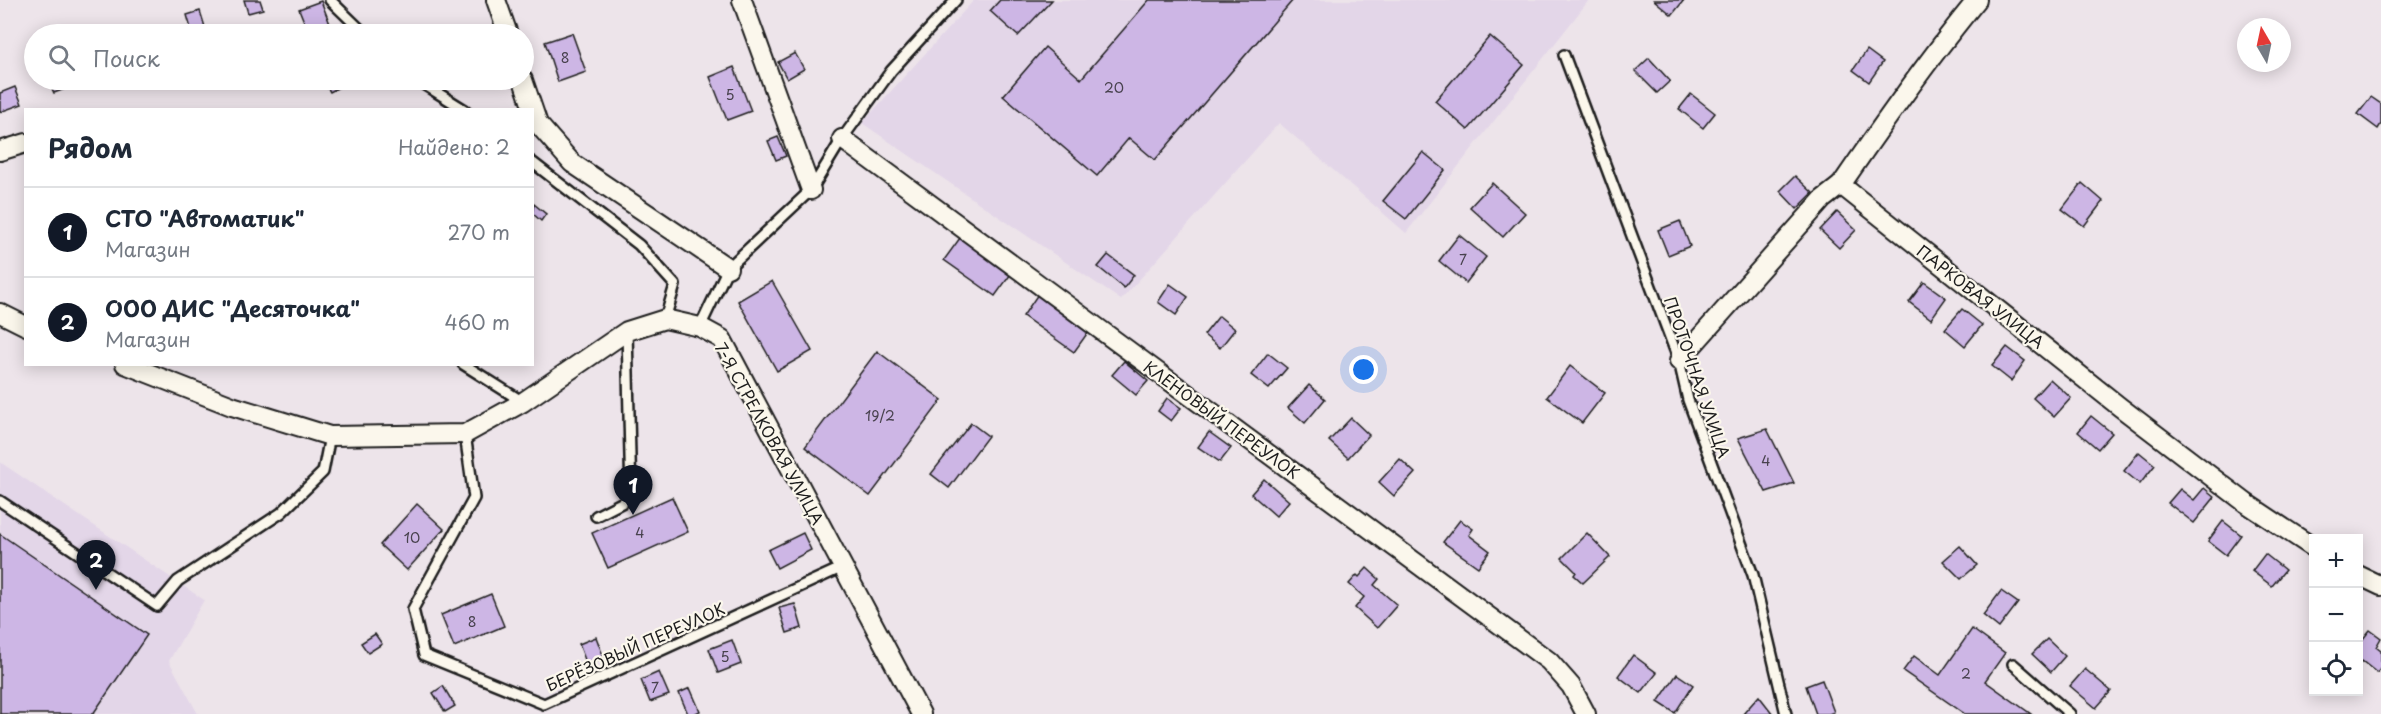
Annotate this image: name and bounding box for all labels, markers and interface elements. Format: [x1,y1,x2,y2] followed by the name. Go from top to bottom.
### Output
[2237,18,2291,72] north arrow
[24,24,534,90] search box
[45,41,78,74] icon: search
[93,41,160,74] text: Поиск
[561,47,569,68] house number: 8
[1104,77,1124,98] house number: 20
[725,84,735,105] house number: 5
[48,128,133,167] text: Рядом
[398,132,510,162] text: Найдено: 2
[105,201,305,234] text: СТО "Автоматик"
[63,217,72,247] text: 1
[447,217,510,247] text: 270 m
[105,234,191,264] text: Магазин
[1912,239,2050,353] street label: ПАРКОВАЯ УЛИЦА
[1459,249,1467,270] house number: 7
[105,291,360,324] text: ООО ДИС "Десяточка"
[1659,293,1737,461] street label: ПРОТОЧНАЯ УЛИЦА
[60,307,75,337] text: 2
[444,307,510,337] text: 460 m
[105,324,191,354] text: Магазин
[710,337,830,529] street label: 7-Я СТРЕЛКОВАЯ УЛИЦА
[1139,354,1305,484] street label: КЛЕНОВЫЙ ПЕРЕУЛОК
[1349,355,1378,384] your location
[865,405,895,426] house number: 19/2
[1761,450,1771,471] house number: 4
[614,466,652,515] pin: 1
[635,522,645,543] house number: 4
[404,527,420,548] house number: 10
[2309,534,2363,696] map controls
[2309,534,2363,588] button: +
[76,540,116,590] pin: 2
[2309,588,2363,642] button: −
[542,596,728,696] street label: БЕРЁЗОВЫЙ ПЕРЕУЛОК
[468,611,476,632] house number: 8
[2309,642,2363,696] button: locate
[720,646,730,667] house number: 5
[1961,663,1971,684] house number: 2
[651,677,659,698] house number: 7

